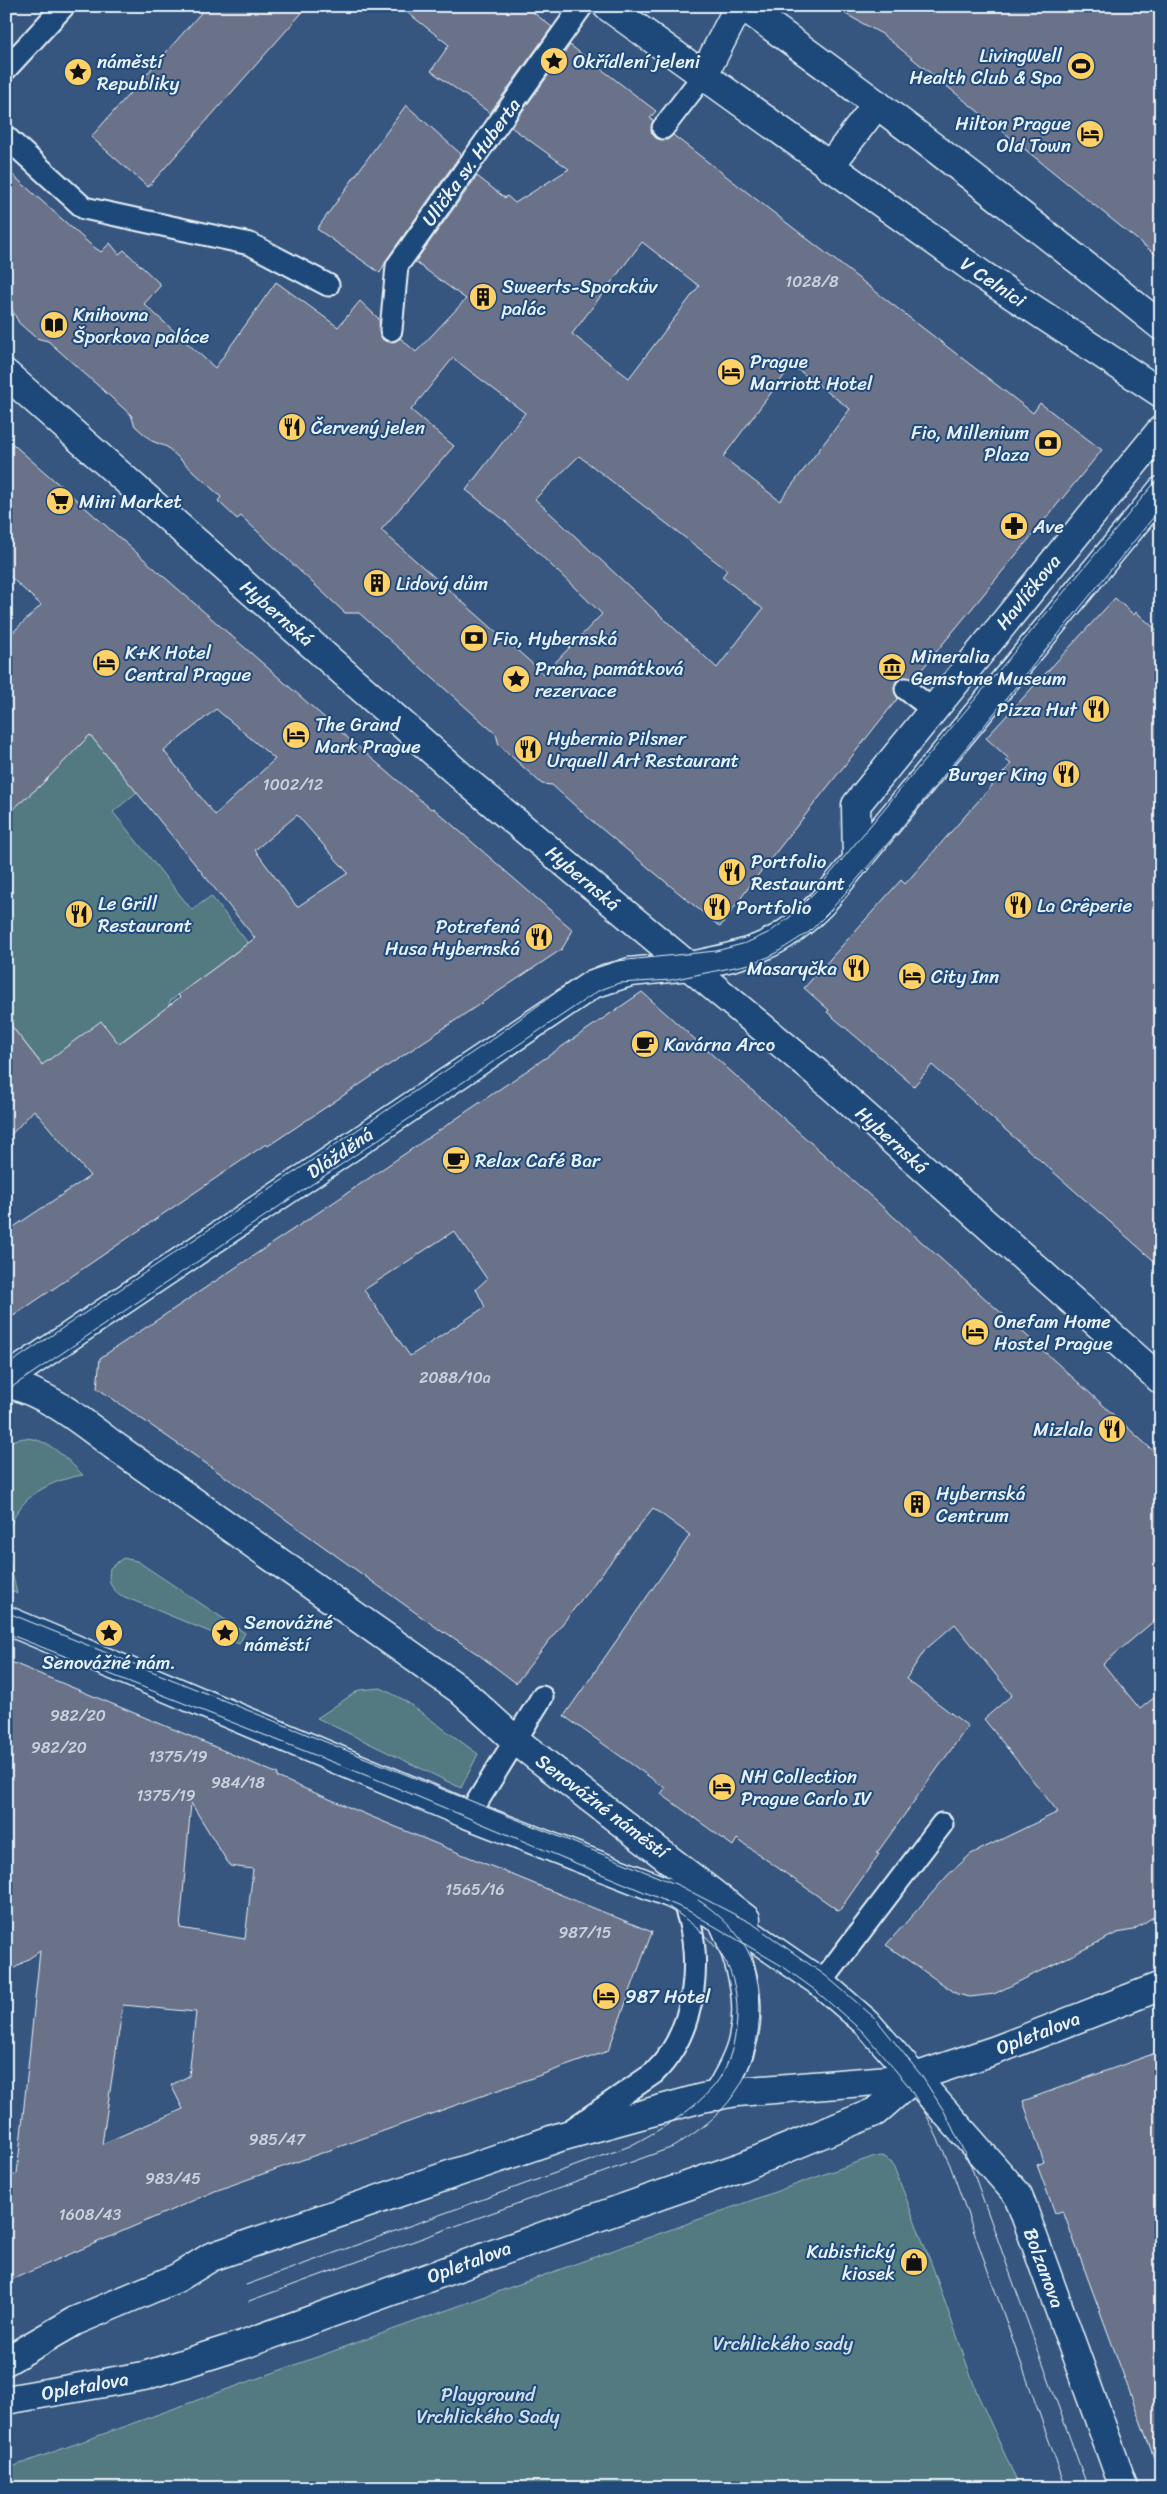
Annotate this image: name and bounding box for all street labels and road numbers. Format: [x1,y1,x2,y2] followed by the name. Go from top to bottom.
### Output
[413,90,529,233] street label: Ulička sv. Huberta
[953,248,1033,317] street label: V Celnici
[987,546,1069,637] street label: Havlíčkova
[232,571,322,655] street label: Hybernská
[538,837,628,920] street label: Hybernská
[848,1098,937,1183] street label: Hybernská
[300,1118,381,1188] street label: Dlážděná
[528,1745,678,1869] street label: Senovážné náměstí
[991,2002,1085,2064] street label: Opletalova
[1014,2223,1074,2313] street label: Bolzanova
[422,2231,516,2293] street label: Opletalova
[39,2362,132,2410] street label: Opletalova

